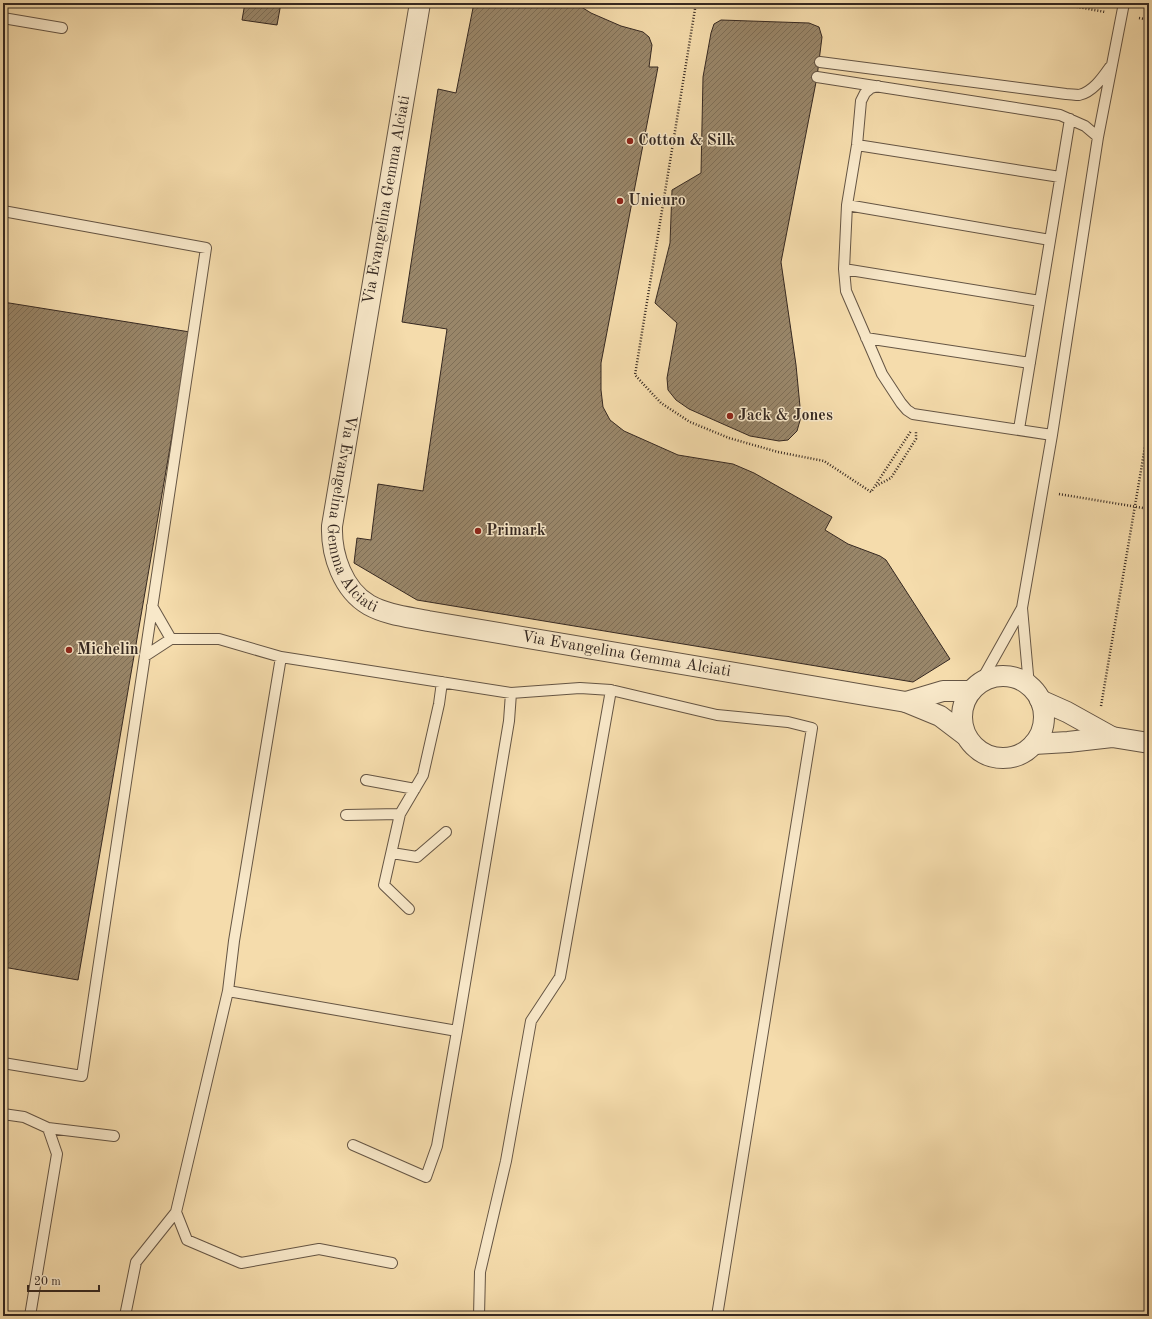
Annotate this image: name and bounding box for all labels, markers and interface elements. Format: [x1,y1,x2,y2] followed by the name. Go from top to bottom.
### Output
[361,94,413,306] street label: Via Evangelina Gemma Alciati
[638,133,735,149] place label: Cotton & Silk
[625,136,635,146] marker: Cotton & Silk
[628,193,686,209] place label: Unieuro
[615,196,625,206] marker: Unieuro
[738,408,833,424] place label: Jack & Jones
[725,411,735,421] marker: Jack & Jones
[324,414,380,616] street label: Via Evangelina Gemma Alciati
[486,523,546,539] place label: Primark
[473,526,483,536] marker: Primark
[520,629,732,680] street label: Via Evangelina Gemma Alciati
[77,642,139,658] place label: Michelin
[64,645,74,655] marker: Michelin
[28,1267,99,1293] scale bar
[34,1276,61,1288] text: 20 m

